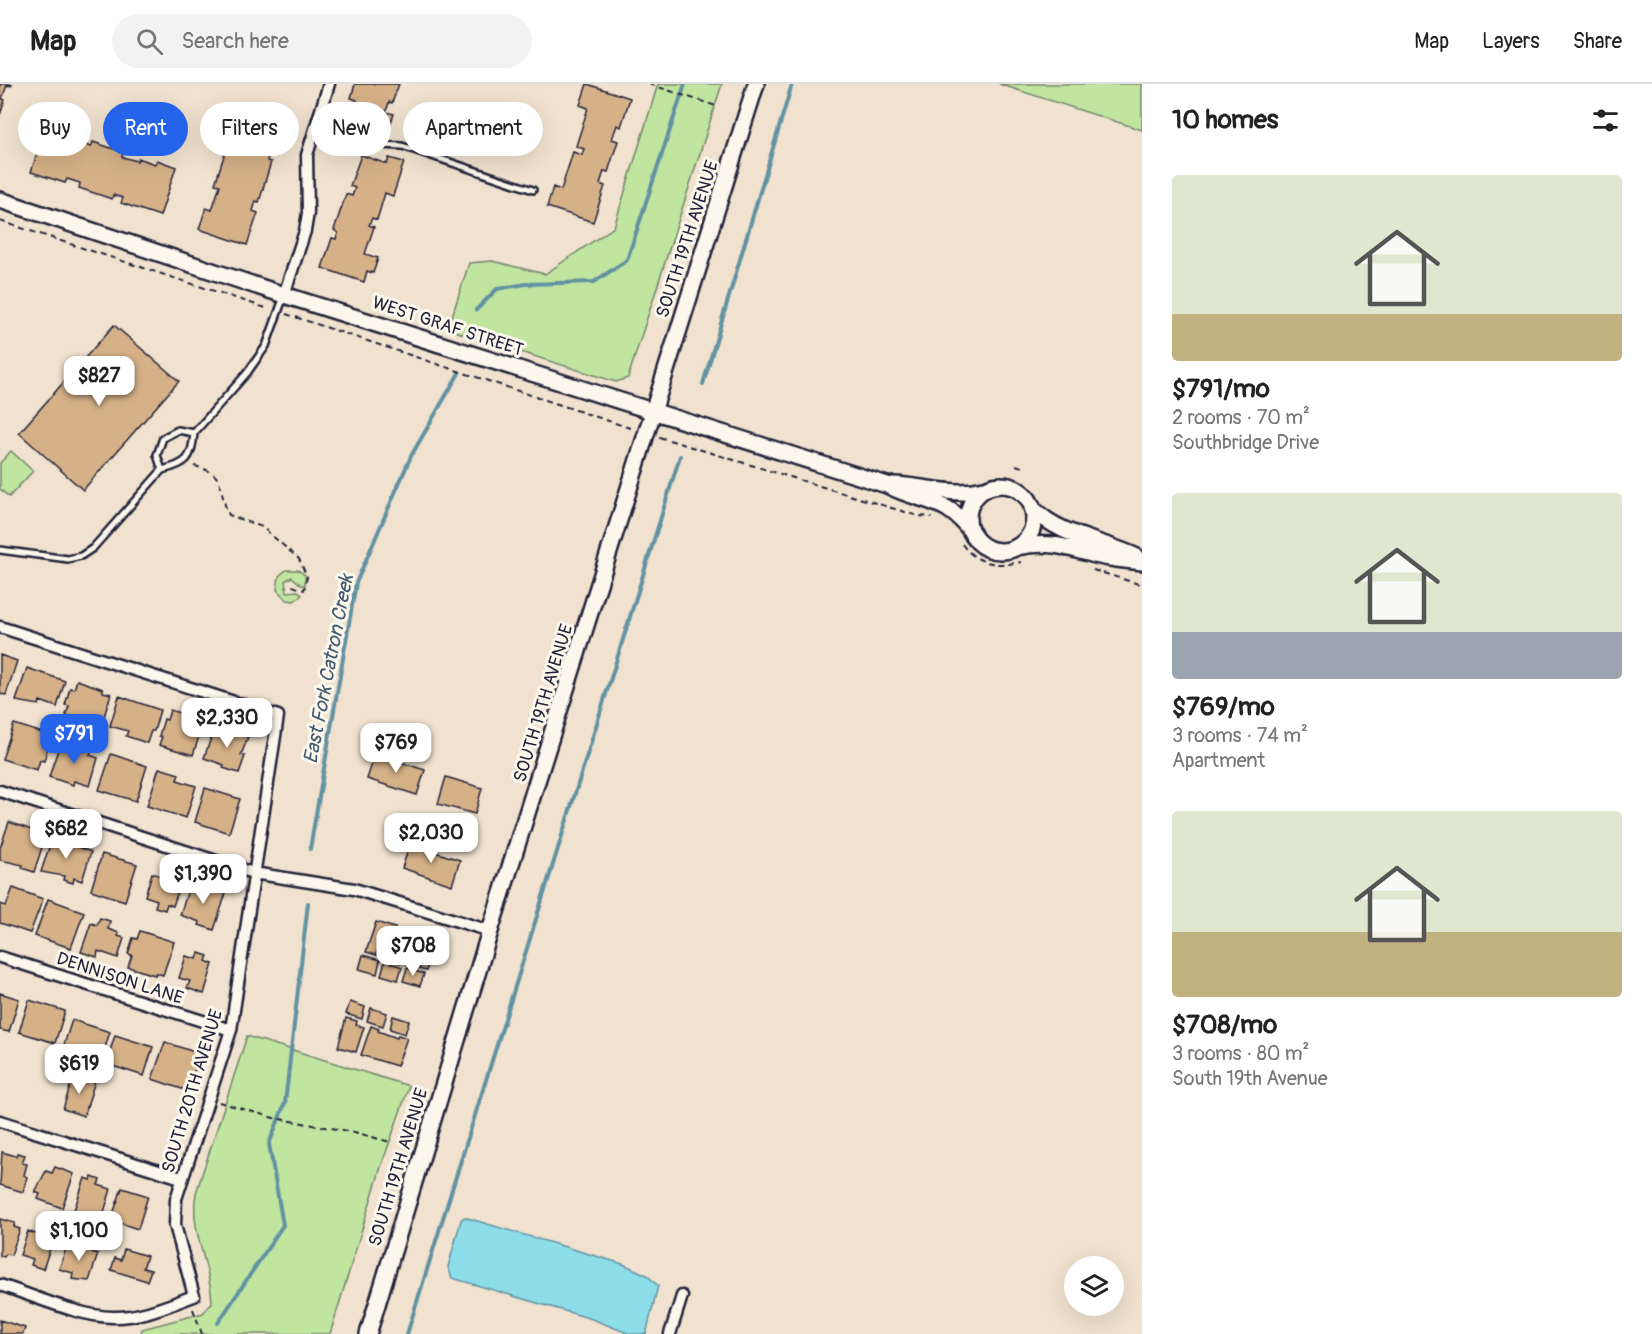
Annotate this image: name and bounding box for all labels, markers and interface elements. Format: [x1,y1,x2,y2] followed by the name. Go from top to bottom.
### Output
[112,14,532,68] search box
[30,24,76,59] text: Map
[133,25,166,58] icon: search
[181,27,289,55] text: Search here
[1414,28,1449,55] text: Map
[1482,28,1540,55] text: Layers
[1573,28,1622,55] text: Share
[18,102,91,156] chip: Buy
[103,102,188,156] chip: Rent
[200,102,299,156] chip: Filters
[311,102,391,156] chip: New
[403,102,543,156] chip: Apartment
[1172,104,1278,136] text: 10 homes
[1589,104,1622,137] icon: filters
[651,158,724,321] street label: SOUTH 19TH AVENUE
[1343,214,1451,322] icon: home
[369,291,526,362] street label: WEST GRAF STREET
[63,356,135,407] pin: $827
[78,363,120,388] text: $827
[1172,373,1270,405] text: $791/mo
[1172,405,1310,430] text: 2 rooms · 70 m²
[1172,430,1319,455] text: Southbridge Drive
[1343,532,1451,640] icon: home
[298,571,359,766] water label: East Fork Catron Creek
[509,621,578,785] street label: SOUTH 19TH AVENUE
[1172,691,1275,723] text: $769/mo
[178,698,276,749] pin: $2,330
[195,705,259,730] text: $2,330
[38,714,110,765] pin: $791
[54,721,94,746] text: $791
[360,723,432,774] pin: $769
[1172,723,1308,748] text: 3 rooms · 74 m²
[374,730,418,755] text: $769
[1172,748,1265,773] text: Apartment
[30,809,102,860] pin: $682
[382,813,480,864] pin: $2,030
[44,816,88,841] text: $682
[398,820,464,845] text: $2,030
[1343,850,1451,958] icon: home
[154,854,252,905] pin: $1,390
[174,861,232,886] text: $1,390
[377,926,449,977] pin: $708
[390,933,436,958] text: $708
[54,947,186,1010] street label: DENNISON LANE
[157,1006,228,1176] street label: SOUTH 20TH AVENUE
[1172,1009,1277,1041] text: $708/mo
[1172,1041,1309,1066] text: 3 rooms · 80 m²
[43,1044,115,1095] pin: $619
[59,1051,99,1076] text: $619
[1172,1066,1328,1091] text: South 19th Avenue
[364,1085,433,1249] street label: SOUTH 19TH AVENUE
[30,1211,128,1262] pin: $1,100
[50,1218,108,1243] text: $1,100
[1064,1256,1124,1316] map controls
[1064,1256,1124,1316] button: layers

